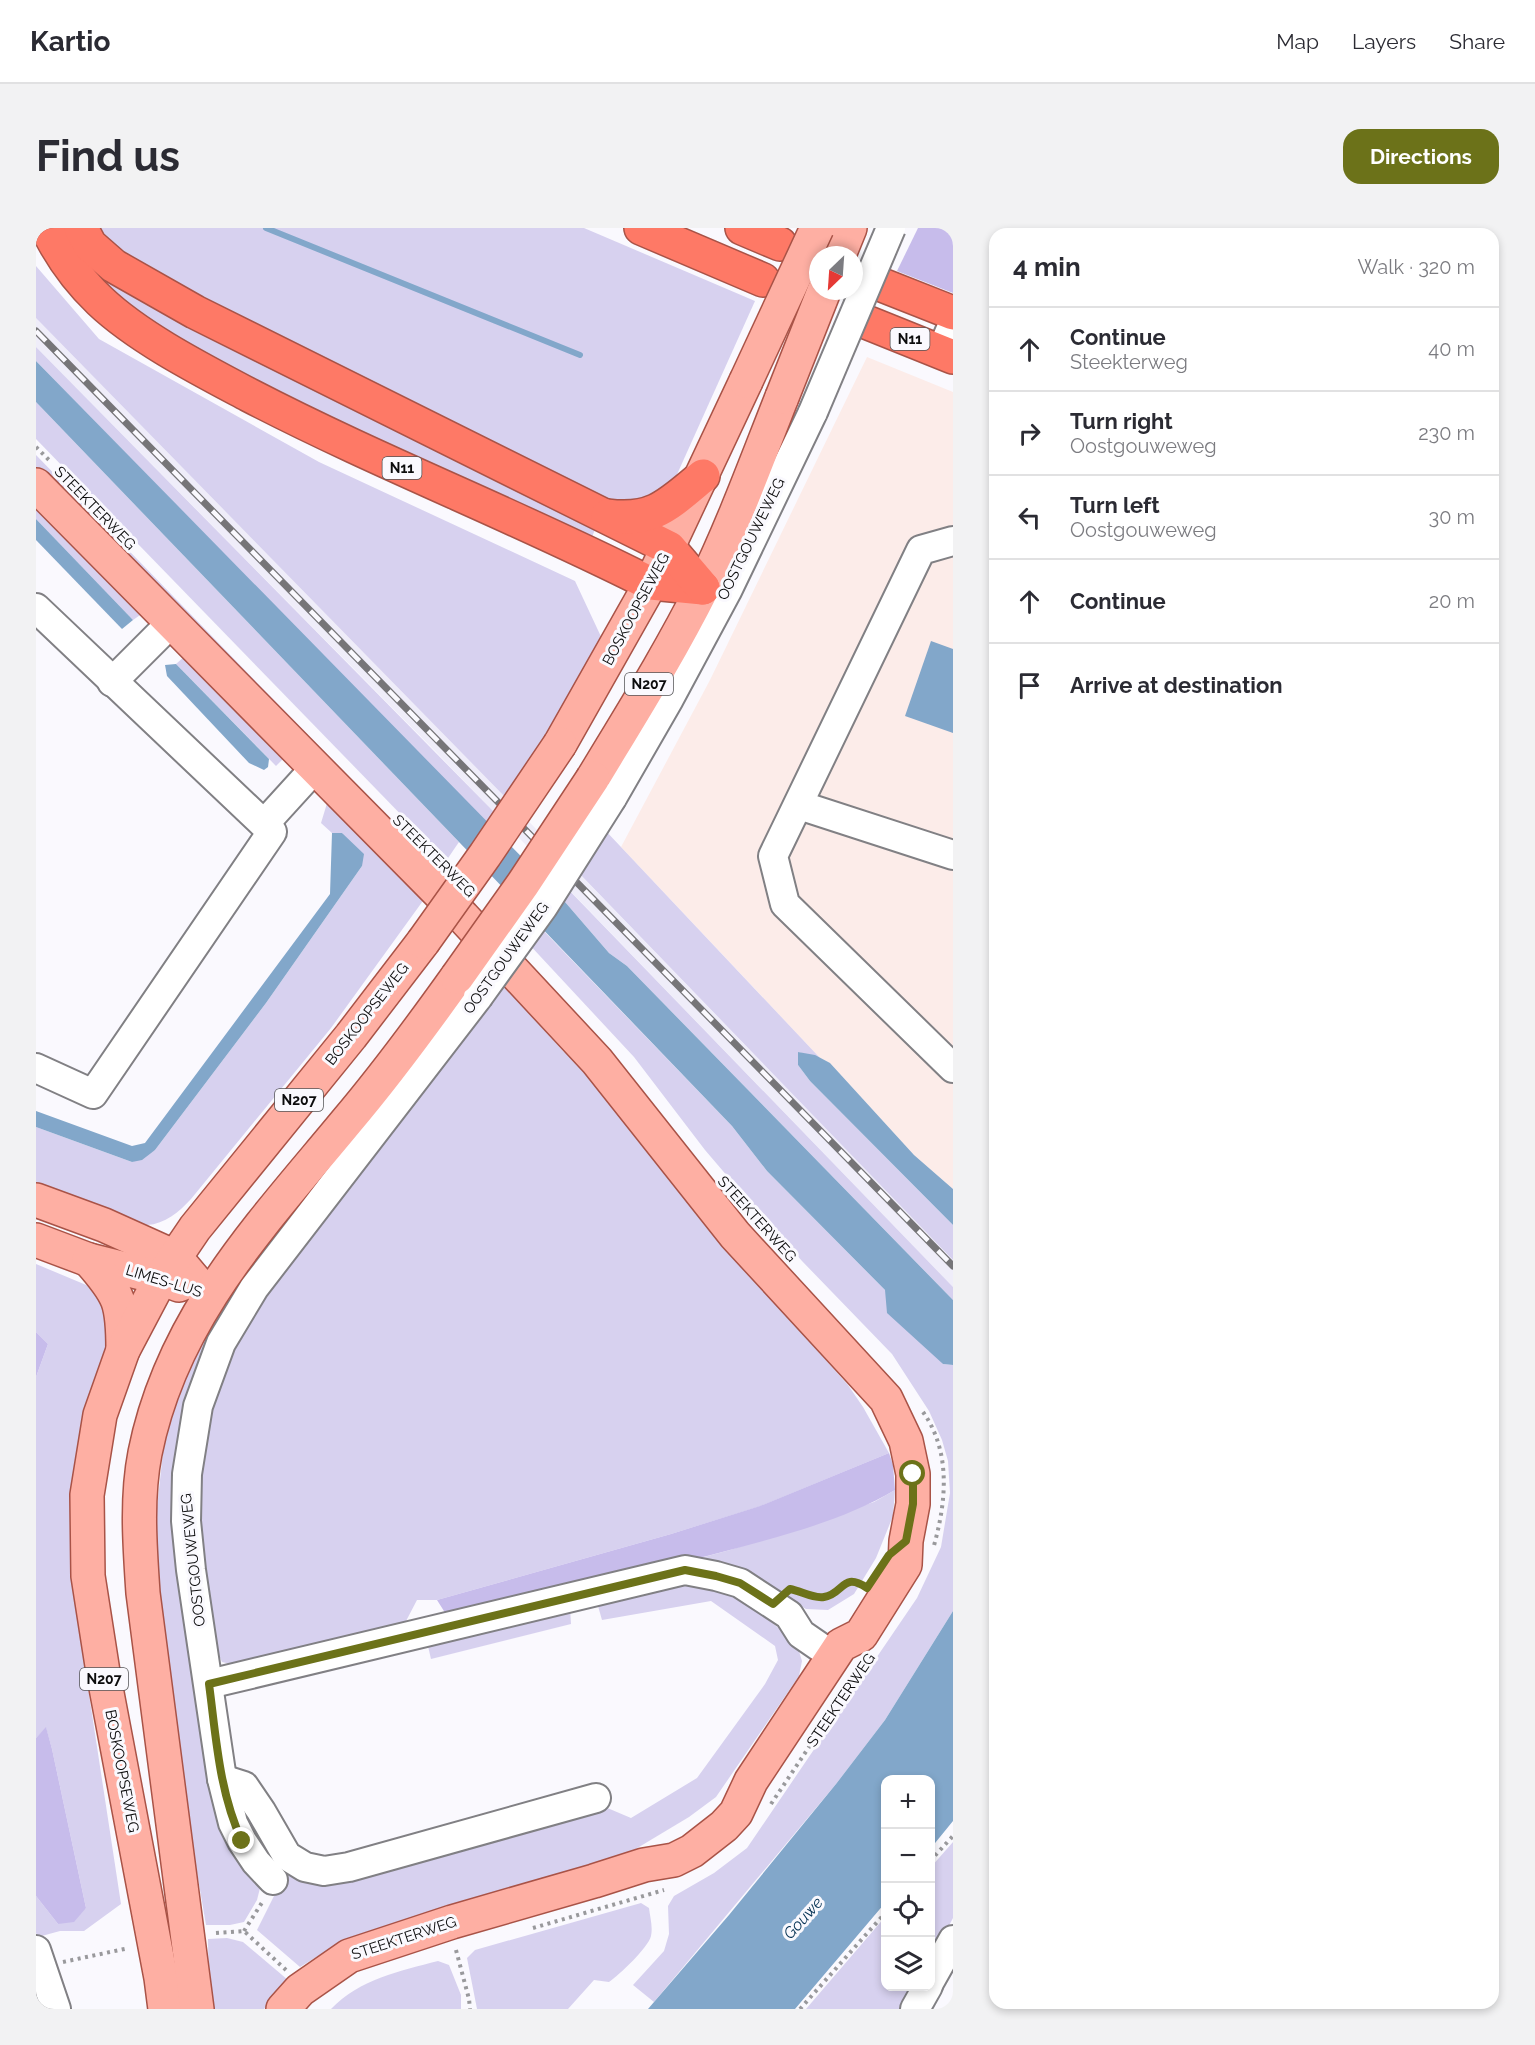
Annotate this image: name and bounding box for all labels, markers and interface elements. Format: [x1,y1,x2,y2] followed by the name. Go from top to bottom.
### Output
[30,25,110,58] text: Kartio
[1276,29,1319,54] text: Map
[1352,29,1416,54] text: Layers
[1449,29,1505,54] text: Share
[1343,129,1499,184] button: Directions
[36,132,180,181] text: Find us
[809,246,863,300] north arrow
[1013,252,1081,282] text: 4 min
[1357,255,1475,279] text: Walk · 320 m
[1070,324,1166,350] text: Continue
[890,328,930,350] road number: N11
[1013,333,1046,366] icon: ahead
[1428,337,1475,361] text: 40 m
[1070,350,1188,374] text: Steekterweg
[1070,408,1173,434] text: Turn right
[1013,417,1046,450] icon: right
[1418,421,1475,445] text: 230 m
[1070,434,1217,458] text: Oostgouweweg
[382,457,422,479] road number: N11
[51,462,139,554] street label: STEEKTERWEG
[714,475,788,603] street label: OOSTGOUWEWEG
[1070,492,1160,518] text: Turn left
[1013,501,1046,534] icon: left
[1429,505,1475,529] text: 30 m
[1070,518,1217,542] text: Oostgouweweg
[599,550,673,668] street label: BOSKOOPSEWEG
[1013,585,1046,618] icon: ahead
[1070,588,1166,614] text: Continue
[1429,589,1475,613] text: 20 m
[1013,669,1046,702] icon: arrive
[1070,672,1283,698] text: Arrive at destination
[625,673,673,695] road number: N207
[389,811,479,901] street label: STEEKTERWEG
[459,899,553,1017] street label: OOSTGOUWEWEG
[321,959,413,1069] street label: BOSKOOPSEWEG
[275,1089,323,1111] road number: N207
[714,1172,800,1266] street label: STEEKTERWEG
[124,1261,204,1301] street label: LIMES-LUS
[899,1460,925,1486] route start
[177,1492,209,1628] street label: OOSTGOUWEWEG
[803,1650,879,1750] street label: STEEKTERWEG
[80,1668,128,1690] road number: N207
[101,1708,143,1834] street label: BOSKOOPSEWEG
[881,1775,935,1991] map controls
[881,1775,935,1829] button: +
[228,1827,254,1853] route end
[881,1829,935,1883] button: −
[881,1883,935,1937] button: locate
[779,1893,827,1943] water label: Gouwe
[349,1913,459,1963] street label: STEEKTERWEG
[881,1937,935,1991] button: layers

